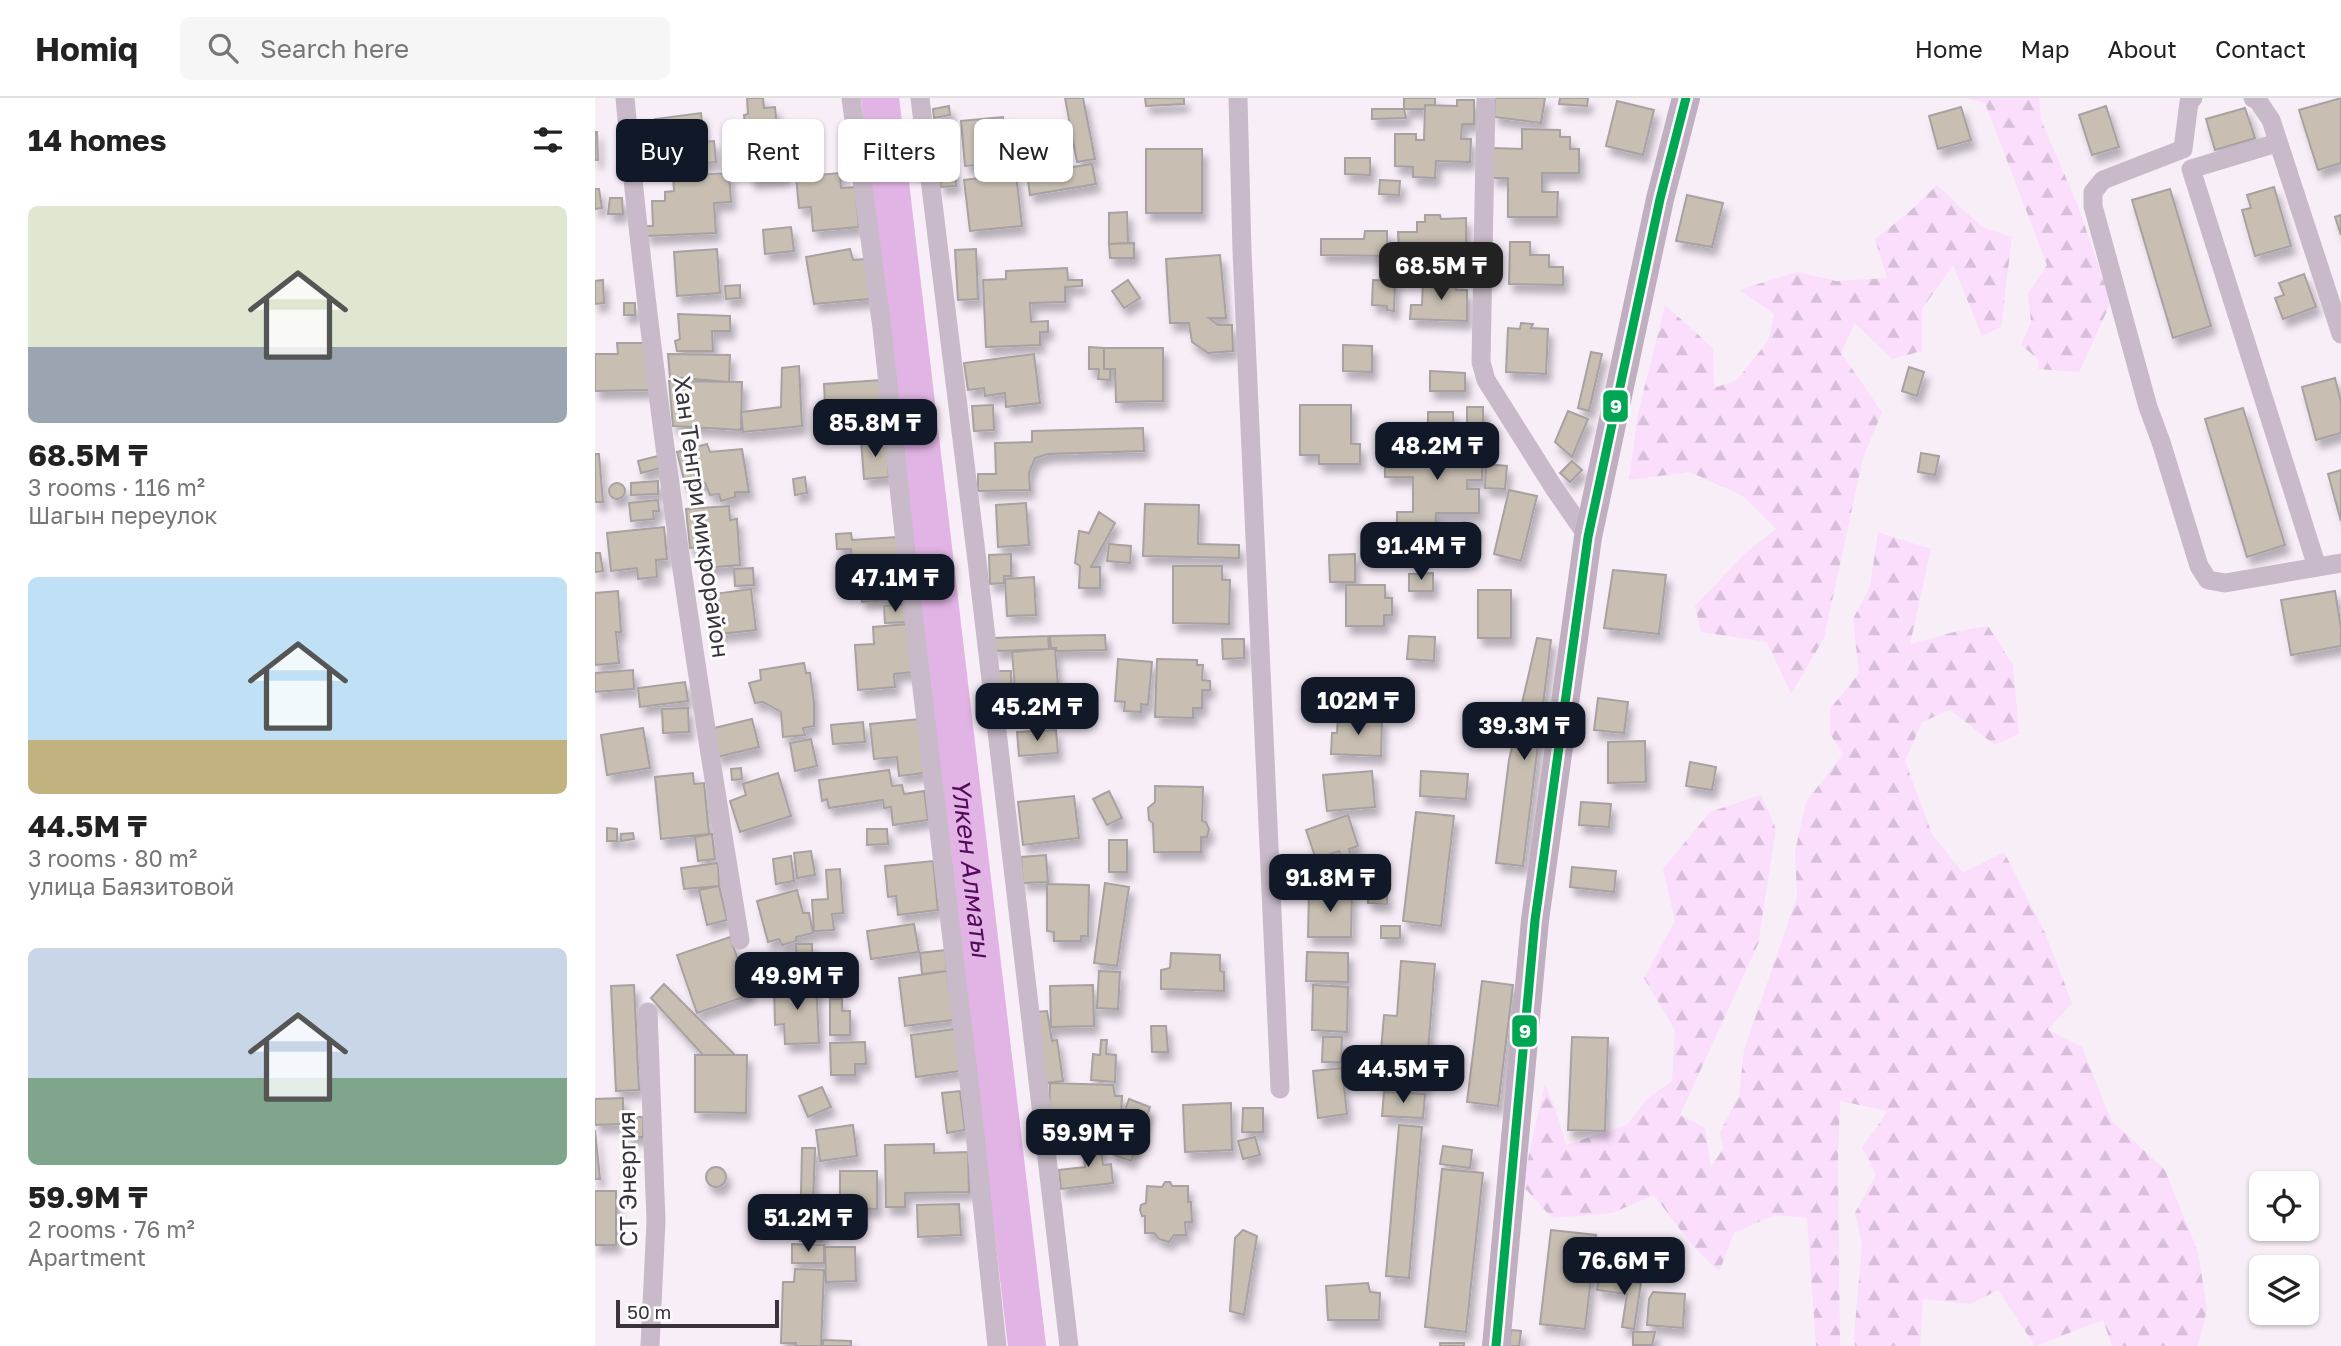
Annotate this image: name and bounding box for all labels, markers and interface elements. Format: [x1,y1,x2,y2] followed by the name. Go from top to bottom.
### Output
[180,17,670,80] search box
[35,29,138,68] text: Homiq
[204,29,242,67] icon: search
[260,33,409,64] text: Search here
[1915,34,1983,63] text: Home
[2021,34,2070,63] text: Map
[2108,34,2177,63] text: About
[2215,34,2306,63] text: Contact
[616,119,708,182] chip: Buy
[722,119,824,182] chip: Rent
[838,119,960,182] chip: Filters
[974,119,1073,182] chip: New
[529,121,567,159] icon: filters
[28,122,167,158] text: 14 homes
[1376,242,1506,302] pin: 68.5M ₸
[1395,251,1487,279] text: 68.5M ₸
[235,252,361,378] icon: home
[668,374,737,660] street label: Хан Тенгри микрорайон
[1602,389,1629,423] line badge: 9
[1610,394,1622,417] text: 9
[810,400,940,459] pin: 85.8M ₸
[829,408,921,436] text: 85.8M ₸
[1372,422,1502,482] pin: 48.2M ₸
[1391,431,1483,459] text: 48.2M ₸
[28,437,148,473] text: 68.5M ₸
[28,473,205,501] text: 3 rooms · 116 m²
[28,501,218,529] text: Шагын переулок
[1356,522,1486,582] pin: 91.4M ₸
[1376,531,1466,559] text: 91.4M ₸
[830,554,960,614] pin: 47.1M ₸
[851,563,939,591] text: 47.1M ₸
[235,623,361,749] icon: home
[1301,678,1415,737] pin: 102M ₸
[972,684,1102,743] pin: 45.2M ₸
[1317,686,1399,714] text: 102M ₸
[992,692,1082,720] text: 45.2M ₸
[1459,702,1589,762] pin: 39.3M ₸
[1478,711,1570,739] text: 39.3M ₸
[945,777,997,961] water label: Үлкен Алматы
[28,808,147,844] text: 44.5M ₸
[28,844,197,872] text: 3 rooms · 80 m²
[1265,854,1395,914] pin: 91.8M ₸
[1285,863,1375,891] text: 91.8M ₸
[28,872,234,900] text: улица Баязитовой
[732,953,862,1012] pin: 49.9M ₸
[751,961,843,989] text: 49.9M ₸
[235,994,361,1120] icon: home
[1511,1014,1538,1048] line badge: 9
[1519,1019,1531,1042] text: 9
[1338,1046,1468,1105] pin: 44.5M ₸
[1357,1054,1449,1082] text: 44.5M ₸
[1023,1110,1153,1169] pin: 59.9M ₸
[611,1111,642,1247] street label: СТ Энергия
[1042,1118,1134,1146] text: 59.9M ₸
[2249,1171,2319,1325] map controls
[2249,1171,2319,1241] button: locate
[28,1179,148,1215] text: 59.9M ₸
[743,1194,873,1254] pin: 51.2M ₸
[764,1203,852,1231] text: 51.2M ₸
[28,1215,195,1243] text: 2 rooms · 76 m²
[1559,1238,1689,1297] pin: 76.6M ₸
[28,1243,146,1271] text: Apartment
[1579,1246,1669,1274] text: 76.6M ₸
[2249,1255,2319,1325] button: layers
[616,1297,779,1329] scale bar
[627,1300,671,1323] text: 50 m

